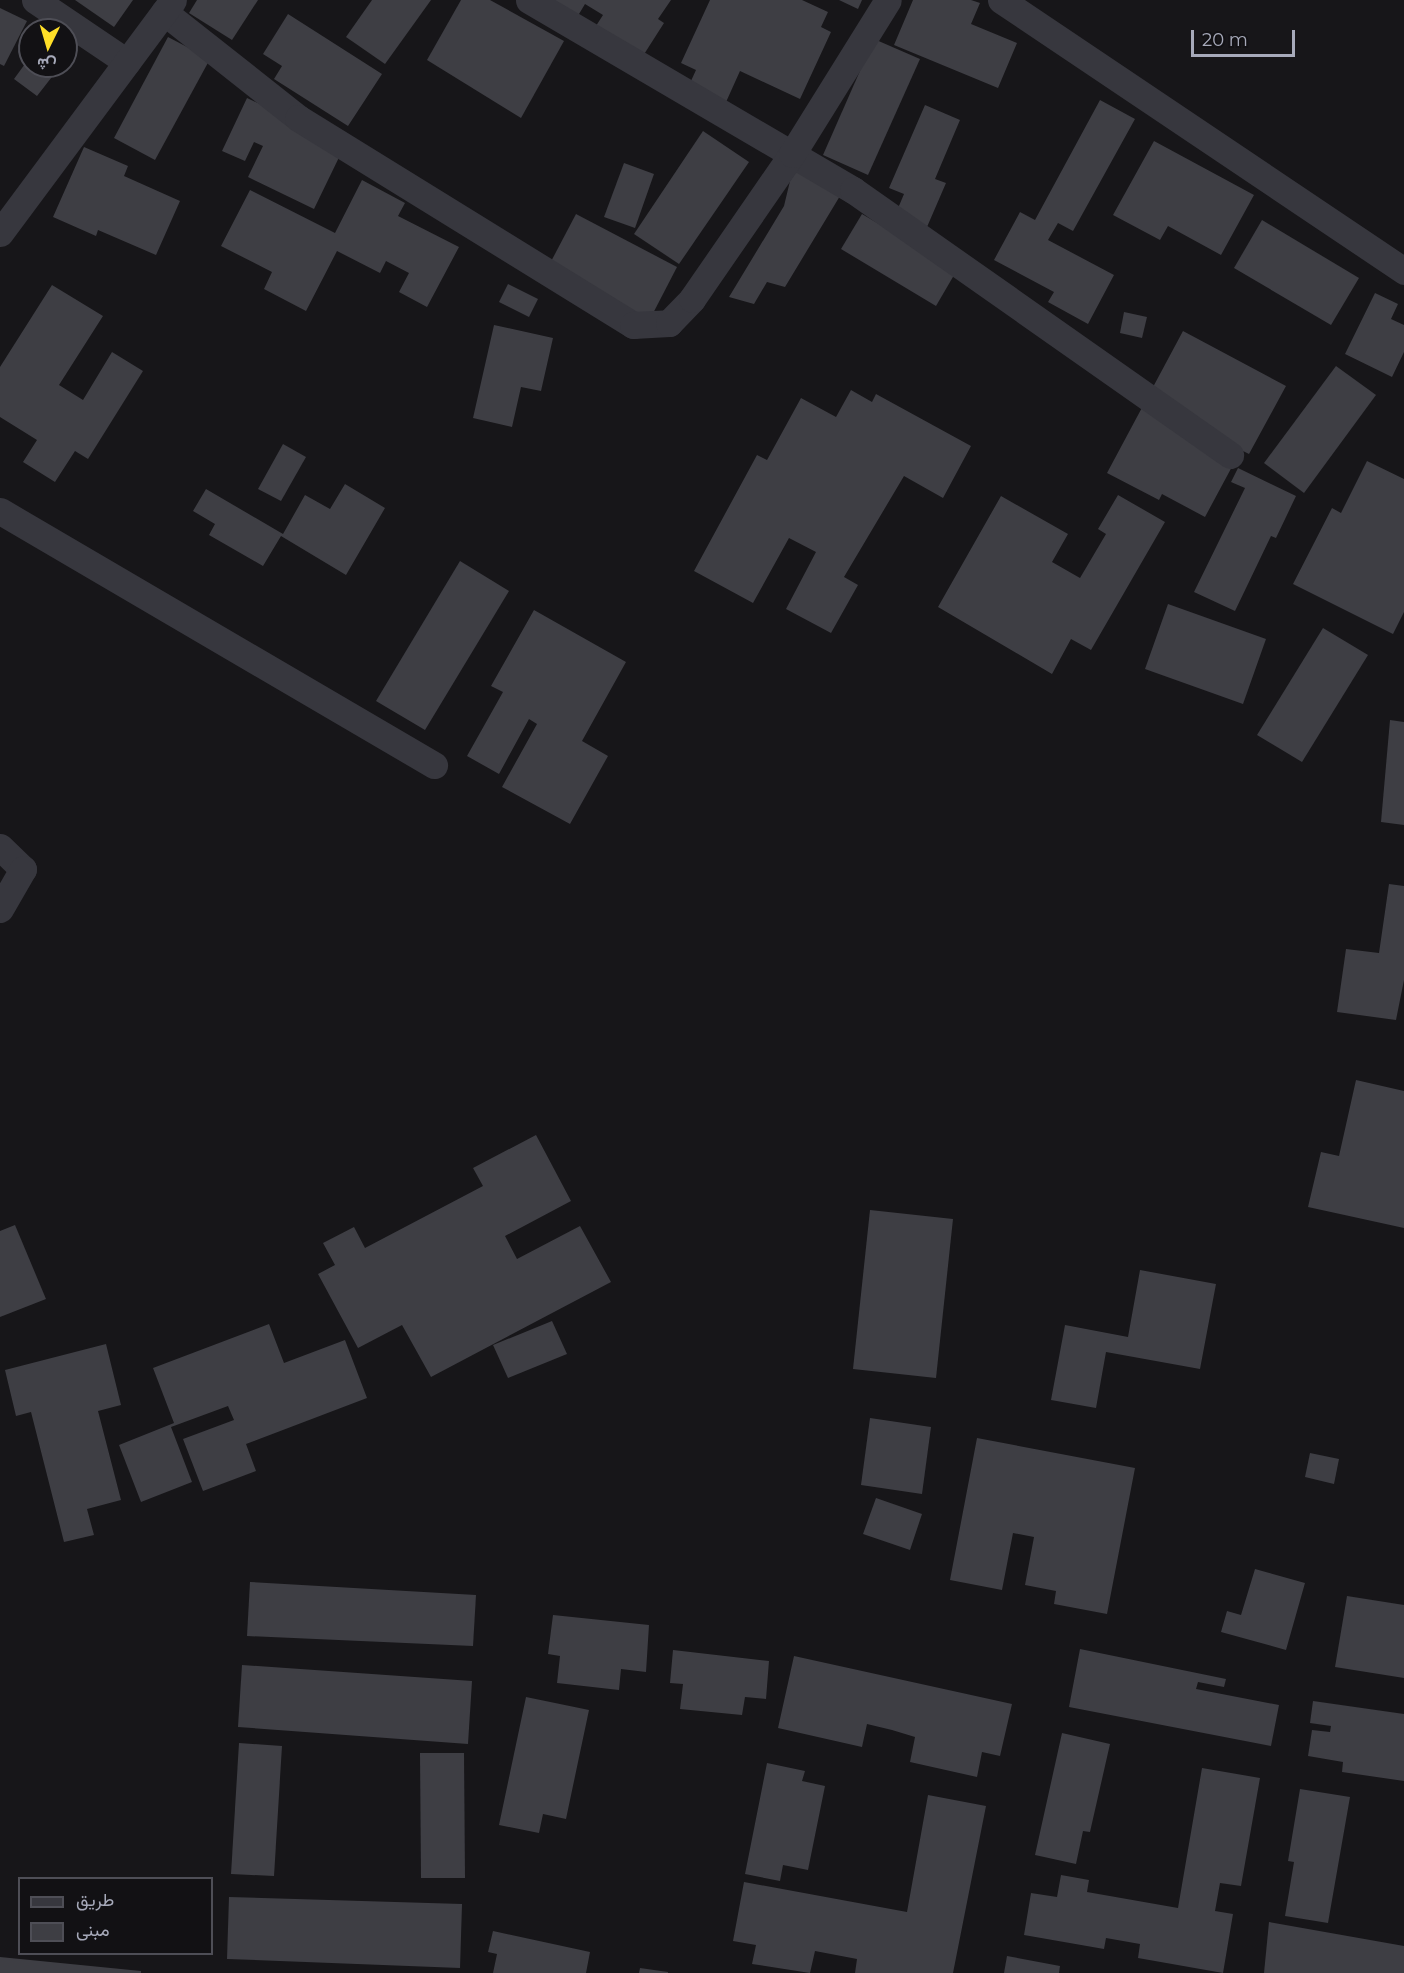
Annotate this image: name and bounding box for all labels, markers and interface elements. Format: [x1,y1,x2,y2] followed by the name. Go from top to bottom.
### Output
[18,18,78,78] north arrow
[1194,18,1298,56] scale bar
[1202,29,1248,51] text: 20 m
[36,54,57,75] text: ش
[18,1877,213,1955] legend
[76,1889,114,1911] text: طريق
[76,1919,110,1941] text: مبنى

